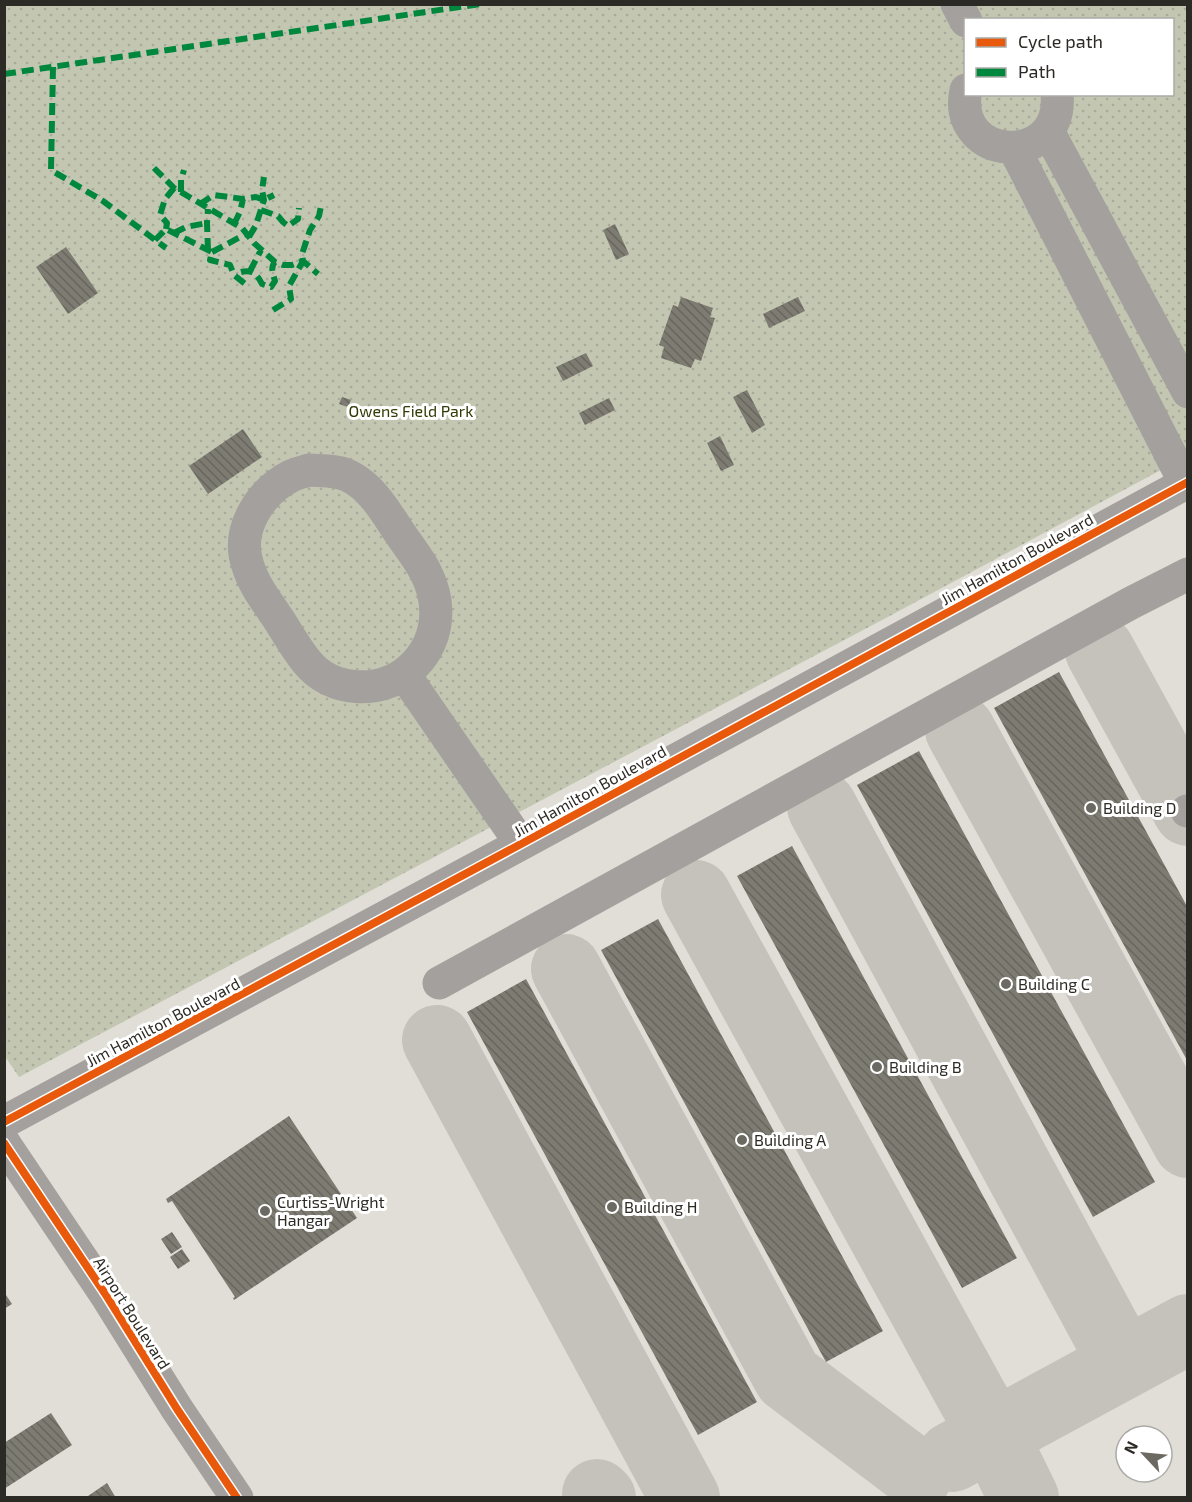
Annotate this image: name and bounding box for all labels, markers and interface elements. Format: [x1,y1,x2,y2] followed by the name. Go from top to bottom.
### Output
[964,18,1174,96] legend
[1018,30,1103,52] text: Cycle path
[1018,60,1056,82] text: Path
[349,401,473,420] park label: Owens Field Park
[937,509,1096,608] street label: Jim Hamilton Boulevard
[510,741,669,840] street label: Jim Hamilton Boulevard
[1103,798,1176,817] place label: Building D
[1084,801,1098,815] marker: Building D
[83,973,243,1070] street label: Jim Hamilton Boulevard
[1018,974,1090,993] place label: Building C
[999,977,1013,991] marker: Building C
[889,1057,962,1076] place label: Building B
[870,1060,884,1074] marker: Building B
[754,1130,826,1149] place label: Building A
[735,1133,749,1147] marker: Building A
[277,1192,385,1229] place label: Curtiss-Wright Hangar
[624,1197,697,1216] place label: Building H
[605,1200,619,1214] marker: Building H
[258,1204,272,1218] marker: Curtiss-Wright Hangar
[90,1253,175,1372] street label: Airport Boulevard
[1114,1424,1174,1484] north arrow
[1119,1438,1141,1457] text: N

